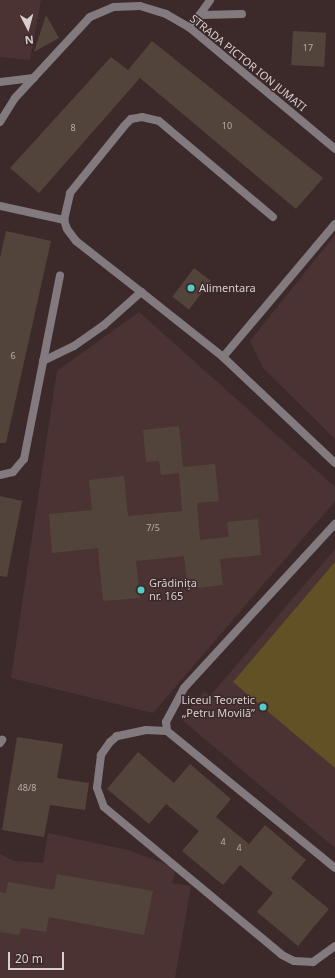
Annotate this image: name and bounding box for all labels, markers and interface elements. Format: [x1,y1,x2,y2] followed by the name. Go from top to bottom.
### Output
[8,8,48,48] north arrow
[187,12,309,114] street label: STRADA PICTOR ION JUMATI
[24,33,35,48] text: N
[303,43,313,53] house number: 17
[222,121,232,131] house number: 10
[70,123,76,133] house number: 8
[199,281,256,295] place label: Alimentara
[186,283,196,293] marker: Alimentara
[10,351,16,361] house number: 6
[146,523,160,533] house number: 7/5
[149,577,197,603] place label: Grădinița nr. 165
[136,585,146,595] marker: Grădinița nr. 165
[182,694,255,720] place label: Liceul Teoretic „Petru Movilă”
[258,702,268,712] marker: Liceul Teoretic „Petru Movilă”
[18,783,36,793] house number: 48/8
[220,837,226,847] house number: 4
[236,843,242,853] house number: 4
[10,944,66,970] scale bar
[15,950,43,967] text: 20 m

